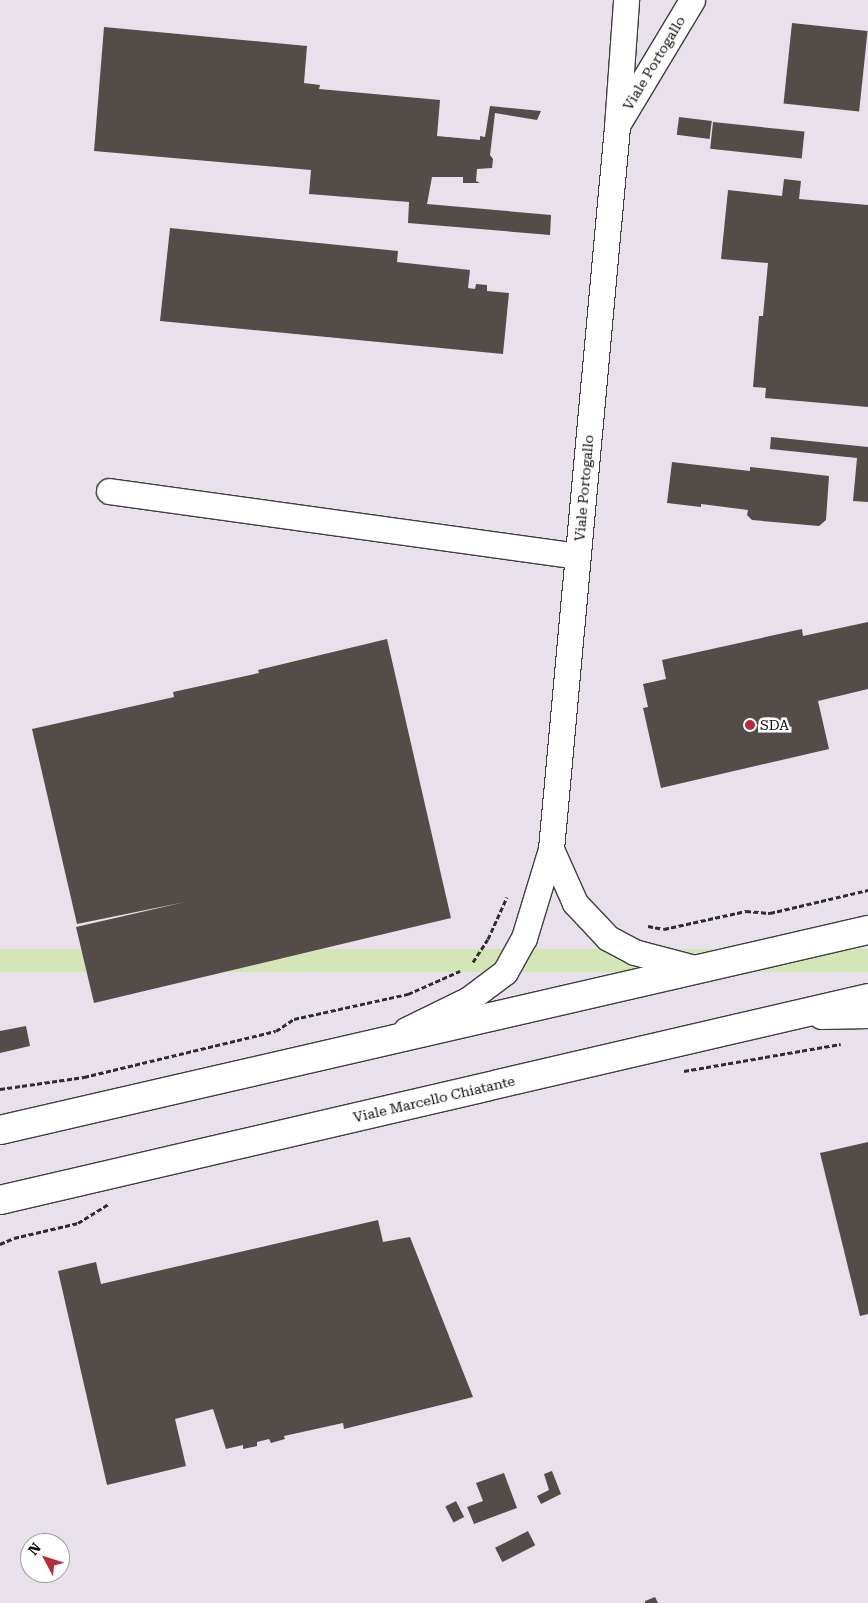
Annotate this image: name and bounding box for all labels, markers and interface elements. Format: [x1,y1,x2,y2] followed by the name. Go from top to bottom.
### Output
[619,13,689,113] street label: Viale Portogallo
[571,434,597,542] street label: Viale Portogallo
[760,717,789,733] place label: SDA
[744,719,756,731] marker: SDA
[351,1072,517,1126] street label: Viale Marcello Chiatante
[20,1533,70,1583] north arrow
[25,1540,44,1558] text: N

